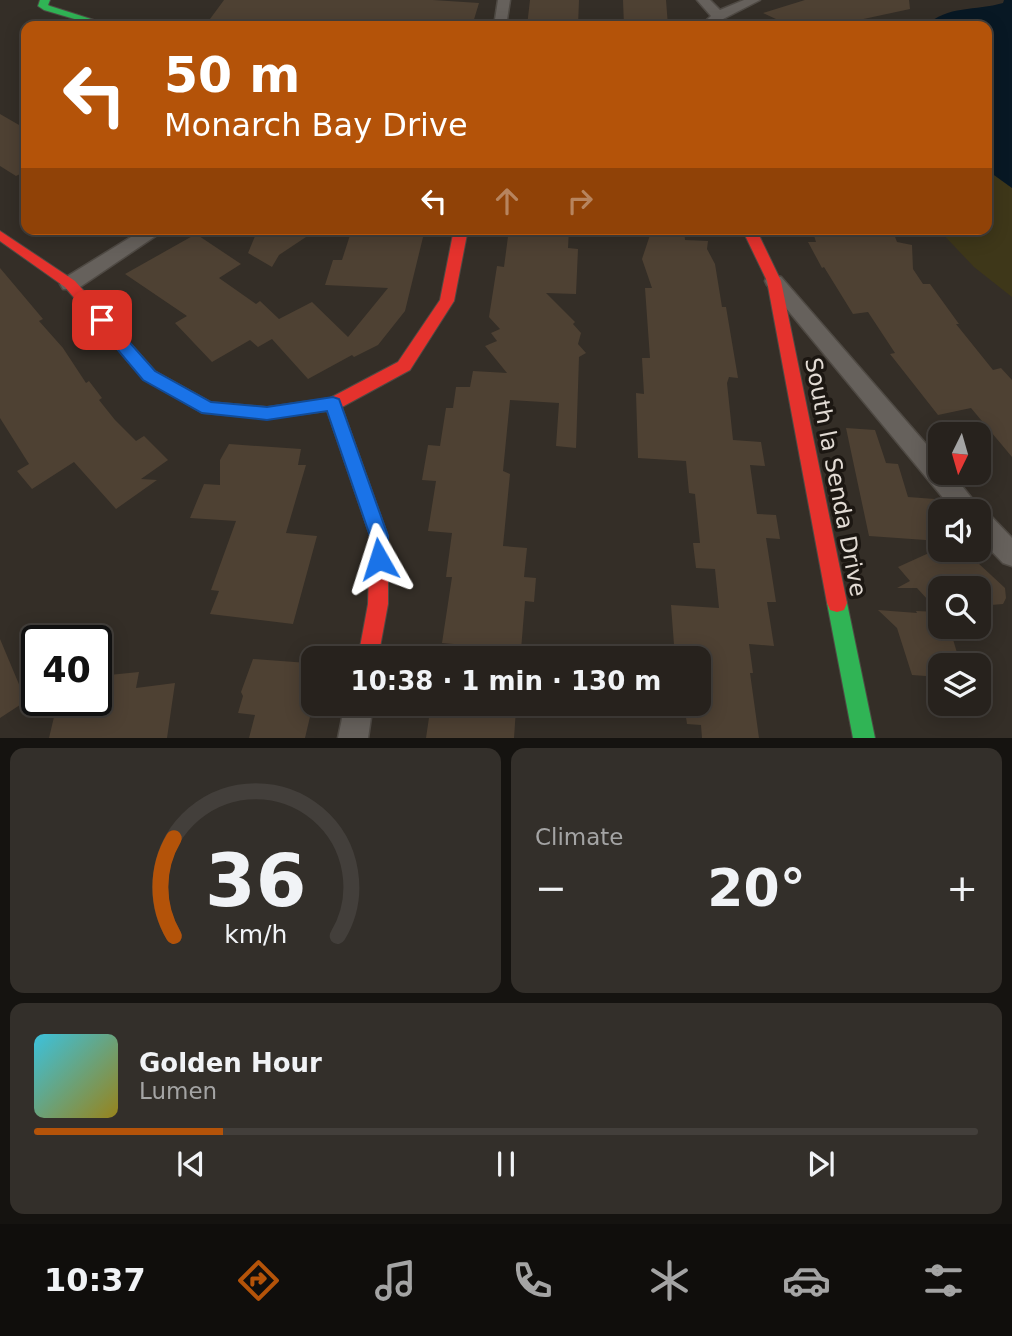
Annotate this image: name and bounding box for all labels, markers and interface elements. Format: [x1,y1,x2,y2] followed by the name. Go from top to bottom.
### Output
[164,47,300,104] text: 50 m
[49,49,140,140] icon: left
[164,106,468,144] text: Monarch Bay Drive
[415,182,453,220] icon: left
[488,182,526,220] icon: ahead
[561,182,599,220] icon: right
[72,290,132,350] pin
[83,301,121,339] icon: arrive
[800,355,872,599] street label: South la Senda Drive
[928,422,990,485] north arrow
[928,422,991,716] map controls
[928,499,991,562] button: sound
[342,522,416,596] position arrow
[928,576,991,639] button: search
[21,625,112,716] speed limit sign: 40
[928,653,991,716] button: layers
[351,666,661,696] text: 10:38 · 1 min · 130 m
[535,824,624,850] text: Climate
[205,839,306,924] text: 36
[707,858,806,918] text: 20°
[535,866,567,910] text: −
[946,866,978,910] text: +
[224,920,287,949] text: km/h
[139,1048,322,1078] text: Golden Hour
[139,1078,217,1104] text: Lumen
[172,1145,210,1183] icon: previous
[487,1145,525,1183] icon: pause
[802,1145,840,1183] icon: next
[234,1256,283,1305] icon: directions
[371,1256,420,1305] icon: music
[508,1256,557,1305] icon: phone
[645,1256,694,1305] icon: climate
[782,1256,831,1305] icon: car
[919,1256,968,1305] icon: filters
[44,1261,146,1299] text: 10:37

